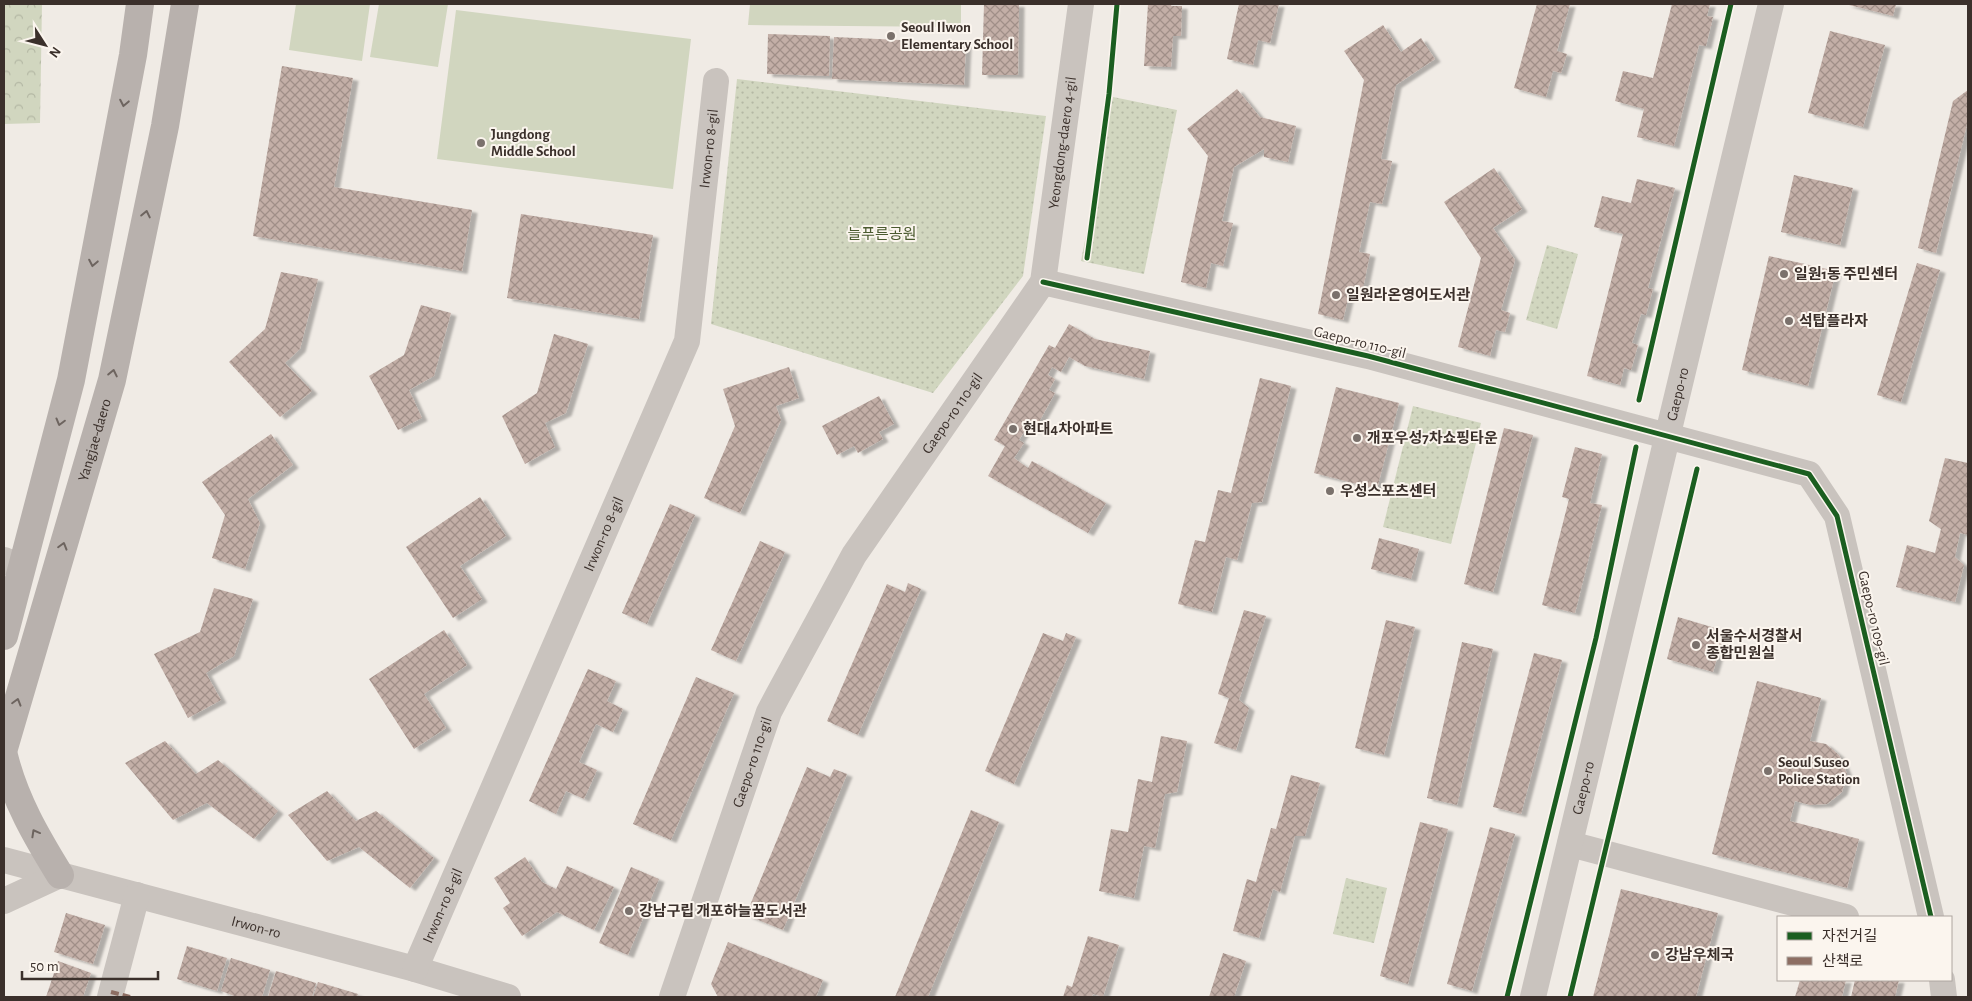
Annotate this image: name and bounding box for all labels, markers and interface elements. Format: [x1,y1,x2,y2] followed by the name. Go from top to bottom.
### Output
[20,20,70,70] north arrow
[901,20,1013,52] place label: Seoul Ilwon Elementary School
[885,30,897,42] marker: Seoul Ilwon Elementary School
[46,44,63,60] text: N
[1046,76,1079,210] street label: Yeongdong-daero 4-gil
[119,99,129,108] one-way arrow
[697,108,721,189] street label: Irwon-ro 8-gil
[491,127,576,159] place label: Jungdong Middle School
[475,137,487,149] marker: Jungdong Middle School
[141,209,151,218] one-way arrow
[847,226,917,242] park label: 늘푸른공원
[88,258,99,267] one-way arrow
[1794,266,1898,282] place label: 일원1동 주민센터
[1778,268,1790,280] marker: 일원1동 주민센터
[1346,287,1470,303] place label: 일원라온영어도서관
[1330,289,1342,301] marker: 일원라온영어도서관
[1799,313,1868,329] place label: 석탑플라자
[1783,315,1795,327] marker: 석탑플라자
[1312,324,1408,361] street label: Gaepo-ro 110-gil
[1664,366,1692,422] street label: Gaepo-ro
[107,368,118,377] one-way arrow
[919,370,986,457] street label: Gaepo-ro 110-gil
[76,397,114,483] street label: Yangjae-daero
[55,417,65,425] one-way arrow
[1023,420,1114,437] place label: 현대4차아파트
[1007,423,1019,435] marker: 현대4차아파트
[1367,430,1498,446] place label: 개포우성7차쇼핑타운
[1351,432,1363,444] marker: 개포우성7차쇼핑타운
[1340,483,1437,499] place label: 우성스포츠센터
[1324,485,1336,497] marker: 우성스포츠센터
[581,495,627,574] street label: Irwon-ro 8-gil
[58,542,68,550] one-way arrow
[1855,569,1892,667] street label: Gaepo-ro 109-gil
[1706,628,1803,661] place label: 서울수서경찰서 종합민원실
[1690,639,1702,651] marker: 서울수서경찰서 종합민원실
[12,698,22,706] one-way arrow
[730,715,775,810] street label: Gaepo-ro 110-gil
[1778,755,1860,787] place label: Seoul Suseo Police Station
[1570,760,1597,816] street label: Gaepo-ro
[1762,765,1774,777] marker: Seoul Suseo Police Station
[31,829,41,838] one-way arrow
[420,866,466,945] street label: Irwon-ro 8-gil
[639,903,807,919] place label: 강남구립 개포하늘꿈도서관
[623,905,635,917] marker: 강남구립 개포하늘꿈도서관
[230,914,283,941] street label: Irwon-ro
[1777,916,1952,981] legend
[1822,928,1877,944] text: 자전거길
[1665,947,1734,963] place label: 강남우체국
[22,948,159,980] scale bar
[1649,949,1661,961] marker: 강남우체국
[1822,953,1863,969] text: 산책로
[30,959,59,974] text: 50 m

